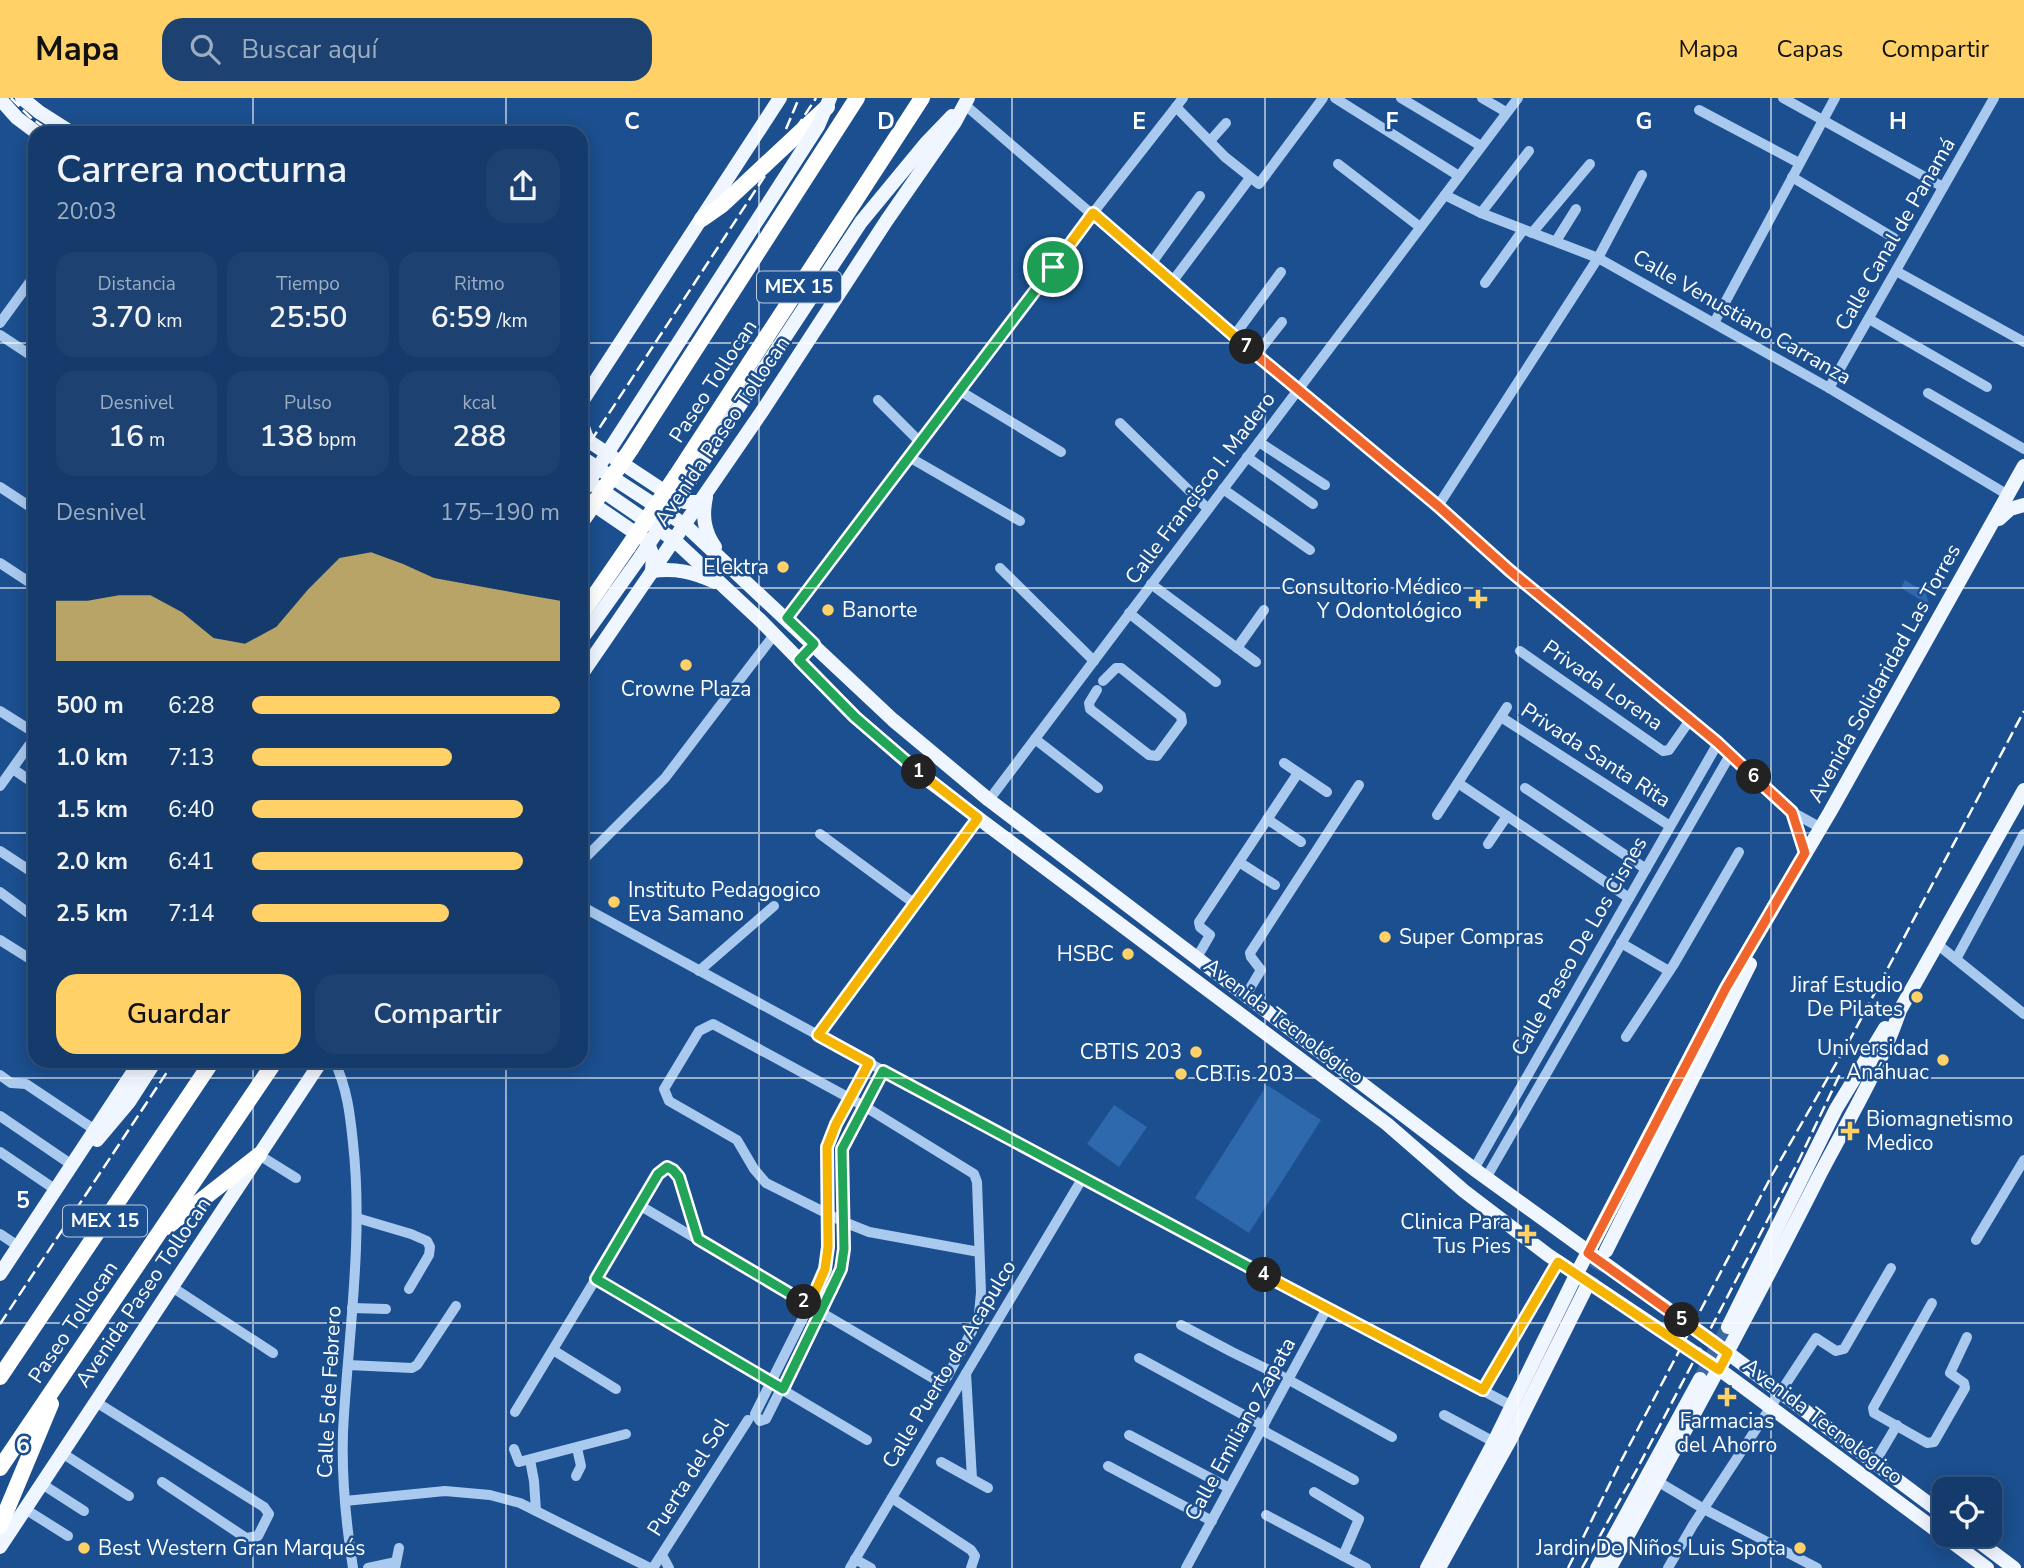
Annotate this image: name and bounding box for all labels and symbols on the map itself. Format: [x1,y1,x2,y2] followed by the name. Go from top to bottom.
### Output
[624,106,640,137] text: C
[877,106,895,137] text: D
[1132,106,1146,137] text: E
[1386,106,1399,137] text: F
[1636,106,1652,137] text: G
[1889,106,1907,137] text: H
[1828,132,1962,336] street label: Calle Canal de Panamá
[1023,237,1083,297] pin
[1628,243,1856,391] street label: Calle Venustiano Carranza
[757,272,841,302] road number: MEX 15
[663,314,763,448] street label: Paseo Tollocan
[648,330,796,532] street label: Avenida Paseo Tollocan
[1230,330,1264,364] pin: 7
[1118,386,1282,590] street label: Calle Francisco I. Madero
[1801,539,1967,807] street label: Avenida Solidaridad Las Torres
[703,553,769,581] place label: Elektra
[775,559,791,575] marker: Elektra
[1281,573,1462,625] place label: Consultorio Médico Y Odontológico
[1468,589,1488,609] marker: Consultorio Médico Y Odontológico
[842,596,917,624] place label: Banorte
[820,602,836,618] marker: Banorte
[1537,633,1669,737] street label: Privada Lorena
[678,657,694,673] marker: Crowne Plaza
[621,675,751,703] place label: Crowne Plaza
[1516,696,1676,814] street label: Privada Santa Rita
[902,754,936,790] pin: 1
[1736,760,1772,794] pin: 6
[1505,831,1653,1061] street label: Calle Paseo De Los Cisnes
[628,876,821,928] place label: Instituto Pedagogico Eva Samano
[606,894,622,910] marker: Instituto Pedagogico Eva Samano
[1399,923,1544,951] place label: Super Compras
[1377,929,1393,945] marker: Super Compras
[1057,940,1114,968] place label: HSBC
[1120,946,1136,962] marker: HSBC
[1198,951,1370,1091] street label: Avenida Tecnológico
[1789,971,1903,1023] place label: Jiraf Estudio De Pilates
[1909,989,1925,1005] marker: Jiraf Estudio De Pilates
[1817,1034,1929,1086] place label: Universidad Anáhuac
[1080,1038,1182,1066] place label: CBTIS 203
[1188,1044,1204,1060] marker: CBTIS 203
[1935,1052,1951,1068] marker: Universidad Anáhuac
[1195,1060,1294,1088] place label: CBTis 203
[1173,1066,1189,1082] marker: CBTis 203
[1866,1105,2013,1157] place label: Biomagnetismo Medico
[1840,1121,1860,1141] marker: Biomagnetismo Medico
[16,1185,30,1216] text: 5
[70,1192,216,1392] street label: Avenida Paseo Tollocan
[63,1205,147,1236] road number: MEX 15
[1400,1208,1511,1260] place label: Clinica Para Tus Pies
[1517,1224,1537,1244] marker: Clinica Para Tus Pies
[876,1255,1022,1473] street label: Calle Puerto de Acapulco
[23,1256,123,1388] street label: Paseo Tollocan
[1246,1258,1282,1292] pin: 4
[786,1284,822,1320] pin: 2
[1664,1302,1700,1338] pin: 5
[310,1305,348,1479] street label: Calle 5 de Febrero
[1178,1332,1302,1526] street label: Calle Emiliano Zapata
[1737,1351,1909,1491] street label: Avenida Tecnológico
[1719,1389,1735,1405] marker: Farmacias del Ahorro
[1677,1407,1777,1459] place label: Farmacias del Ahorro
[641,1412,736,1541] street label: Puerta del Sol
[16,1430,30,1461] text: 6
[98,1534,365,1562] place label: Best Western Gran Marqués
[1535,1534,1786,1562] place label: Jardin De Niños Luis Spota
[76,1540,92,1556] marker: Best Western Gran Marqués
[1792,1540,1808,1556] marker: Jardin De Niños Luis Spota

